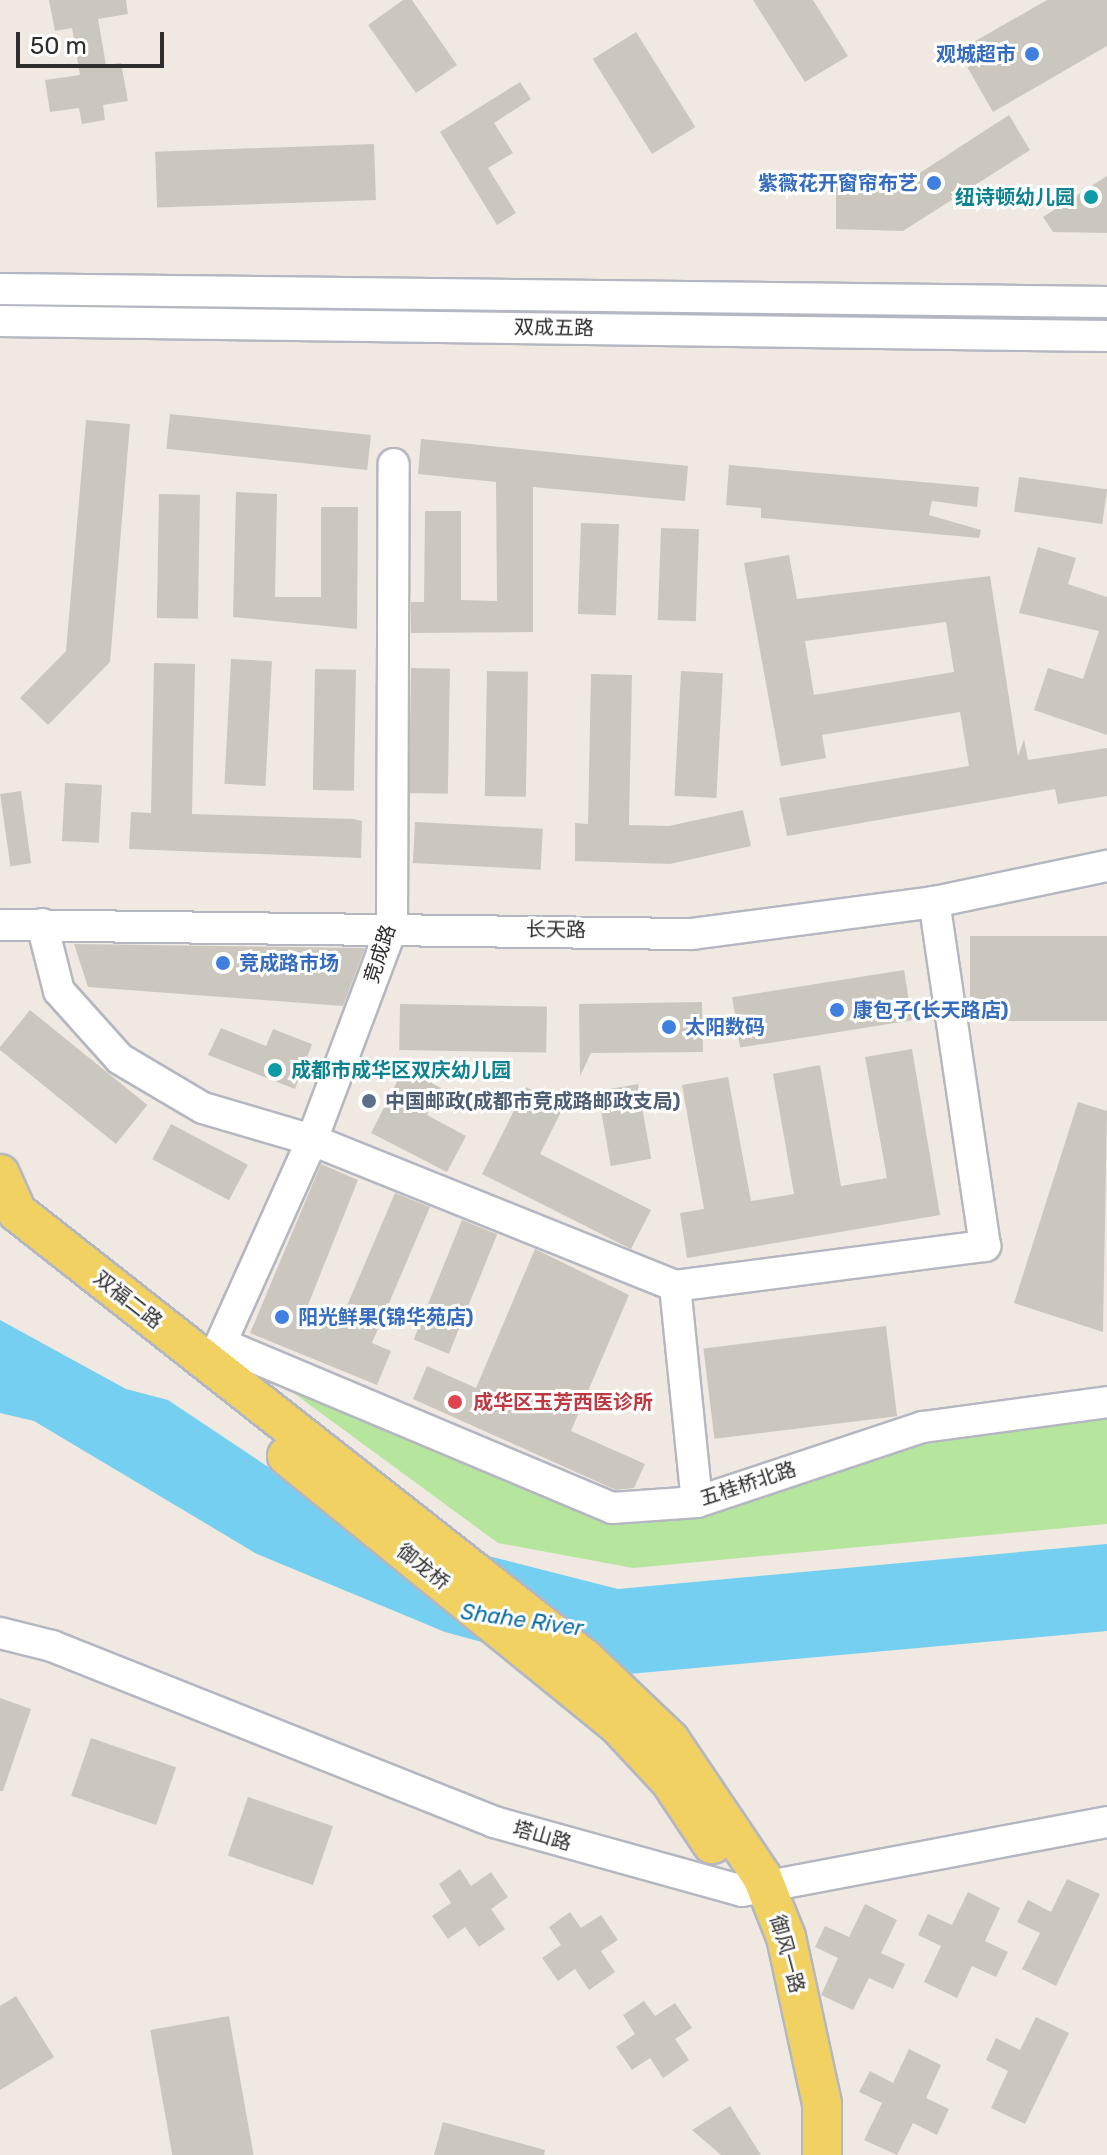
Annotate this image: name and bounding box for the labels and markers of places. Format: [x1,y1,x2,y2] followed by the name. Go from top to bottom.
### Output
[936,42,1016,66] place label: 观城超市
[1023,45,1041,63] marker: 观城超市
[758,171,918,195] place label: 紫薇花开窗帘布艺
[925,174,943,192] marker: 紫薇花开窗帘布艺
[955,185,1075,209] place label: 纽诗顿幼儿园
[1082,188,1100,206] marker: 纽诗顿幼儿园
[239,951,339,975] place label: 竞成路市场
[214,954,232,972] marker: 竞成路市场
[853,998,1008,1022] place label: 康包子(长天路店)
[828,1001,846,1019] marker: 康包子(长天路店)
[685,1015,765,1039] place label: 太阳数码
[660,1018,678,1036] marker: 太阳数码
[291,1058,511,1082] place label: 成都市成华区双庆幼儿园
[266,1061,284,1079] marker: 成都市成华区双庆幼儿园
[385,1089,680,1113] place label: 中国邮政(成都市竞成路邮政支局)
[360,1092,378,1110] marker: 中国邮政(成都市竞成路邮政支局)
[298,1305,473,1329] place label: 阳光鲜果(锦华苑店)
[273,1308,291,1326] marker: 阳光鲜果(锦华苑店)
[473,1390,653,1414] place label: 成华区玉芳西医诊所
[444,1391,466,1413] marker: 成华区玉芳西医诊所

